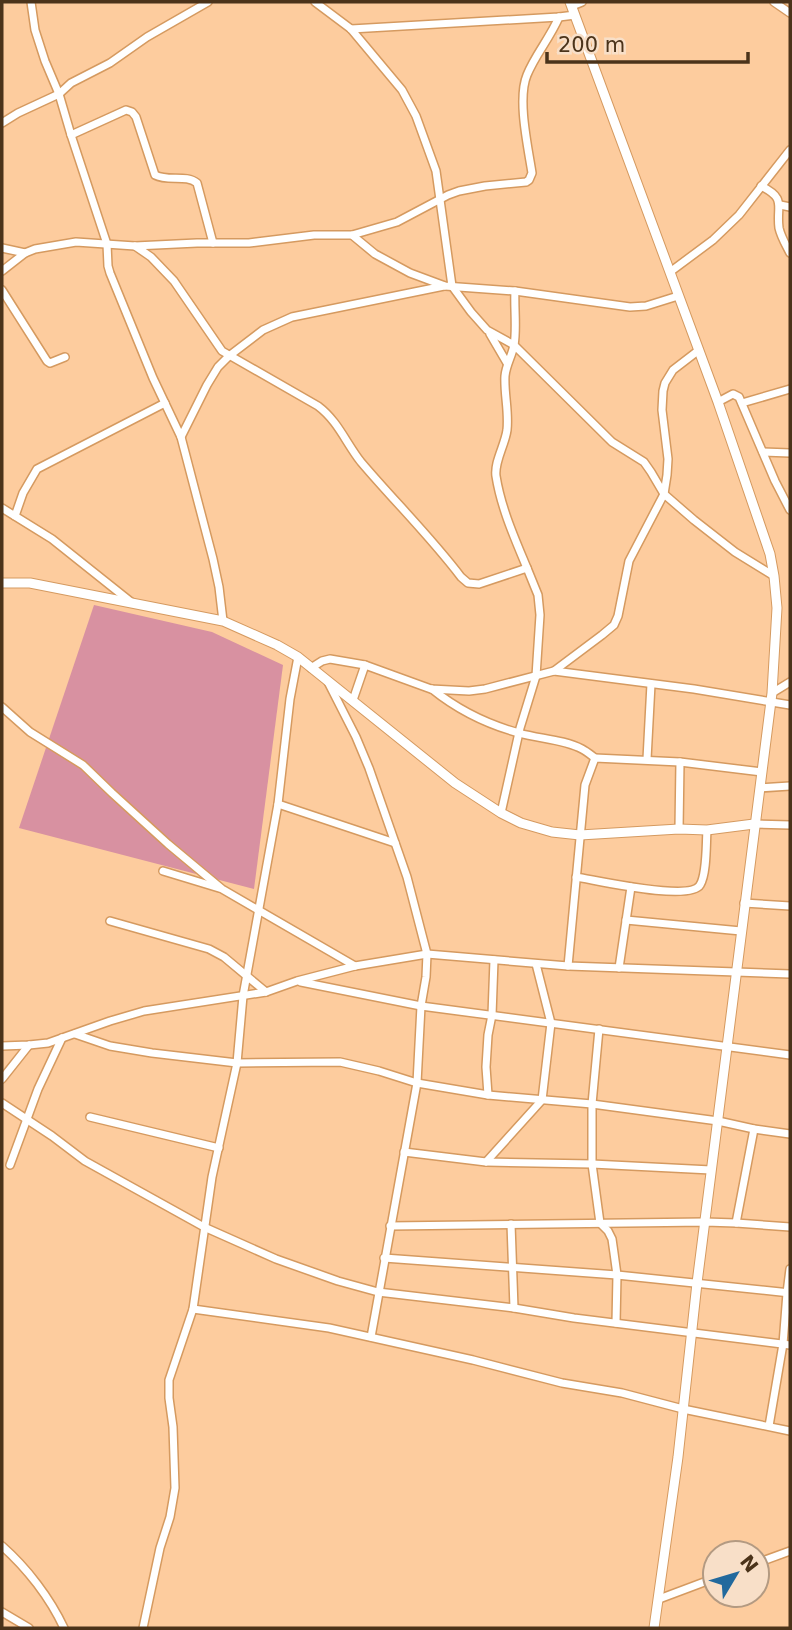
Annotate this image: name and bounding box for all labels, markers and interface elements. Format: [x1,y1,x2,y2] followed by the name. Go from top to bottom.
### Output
[547,21,748,65] scale bar
[558,33,625,57] text: 200 m
[701,1539,771,1609] north arrow
[736,1550,763,1577] text: N

